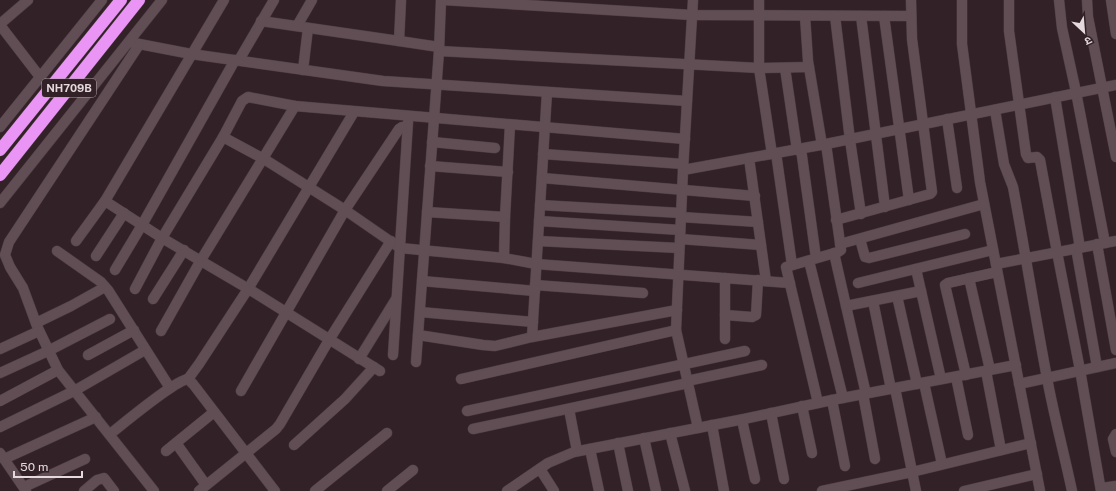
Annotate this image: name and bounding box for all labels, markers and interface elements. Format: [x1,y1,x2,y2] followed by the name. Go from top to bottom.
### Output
[1064,12,1104,52] north arrow
[1082,34,1094,48] text: उ
[42,79,96,97] road number: NH709B
[14,453,82,479] scale bar
[20,460,48,474] text: 50 m

